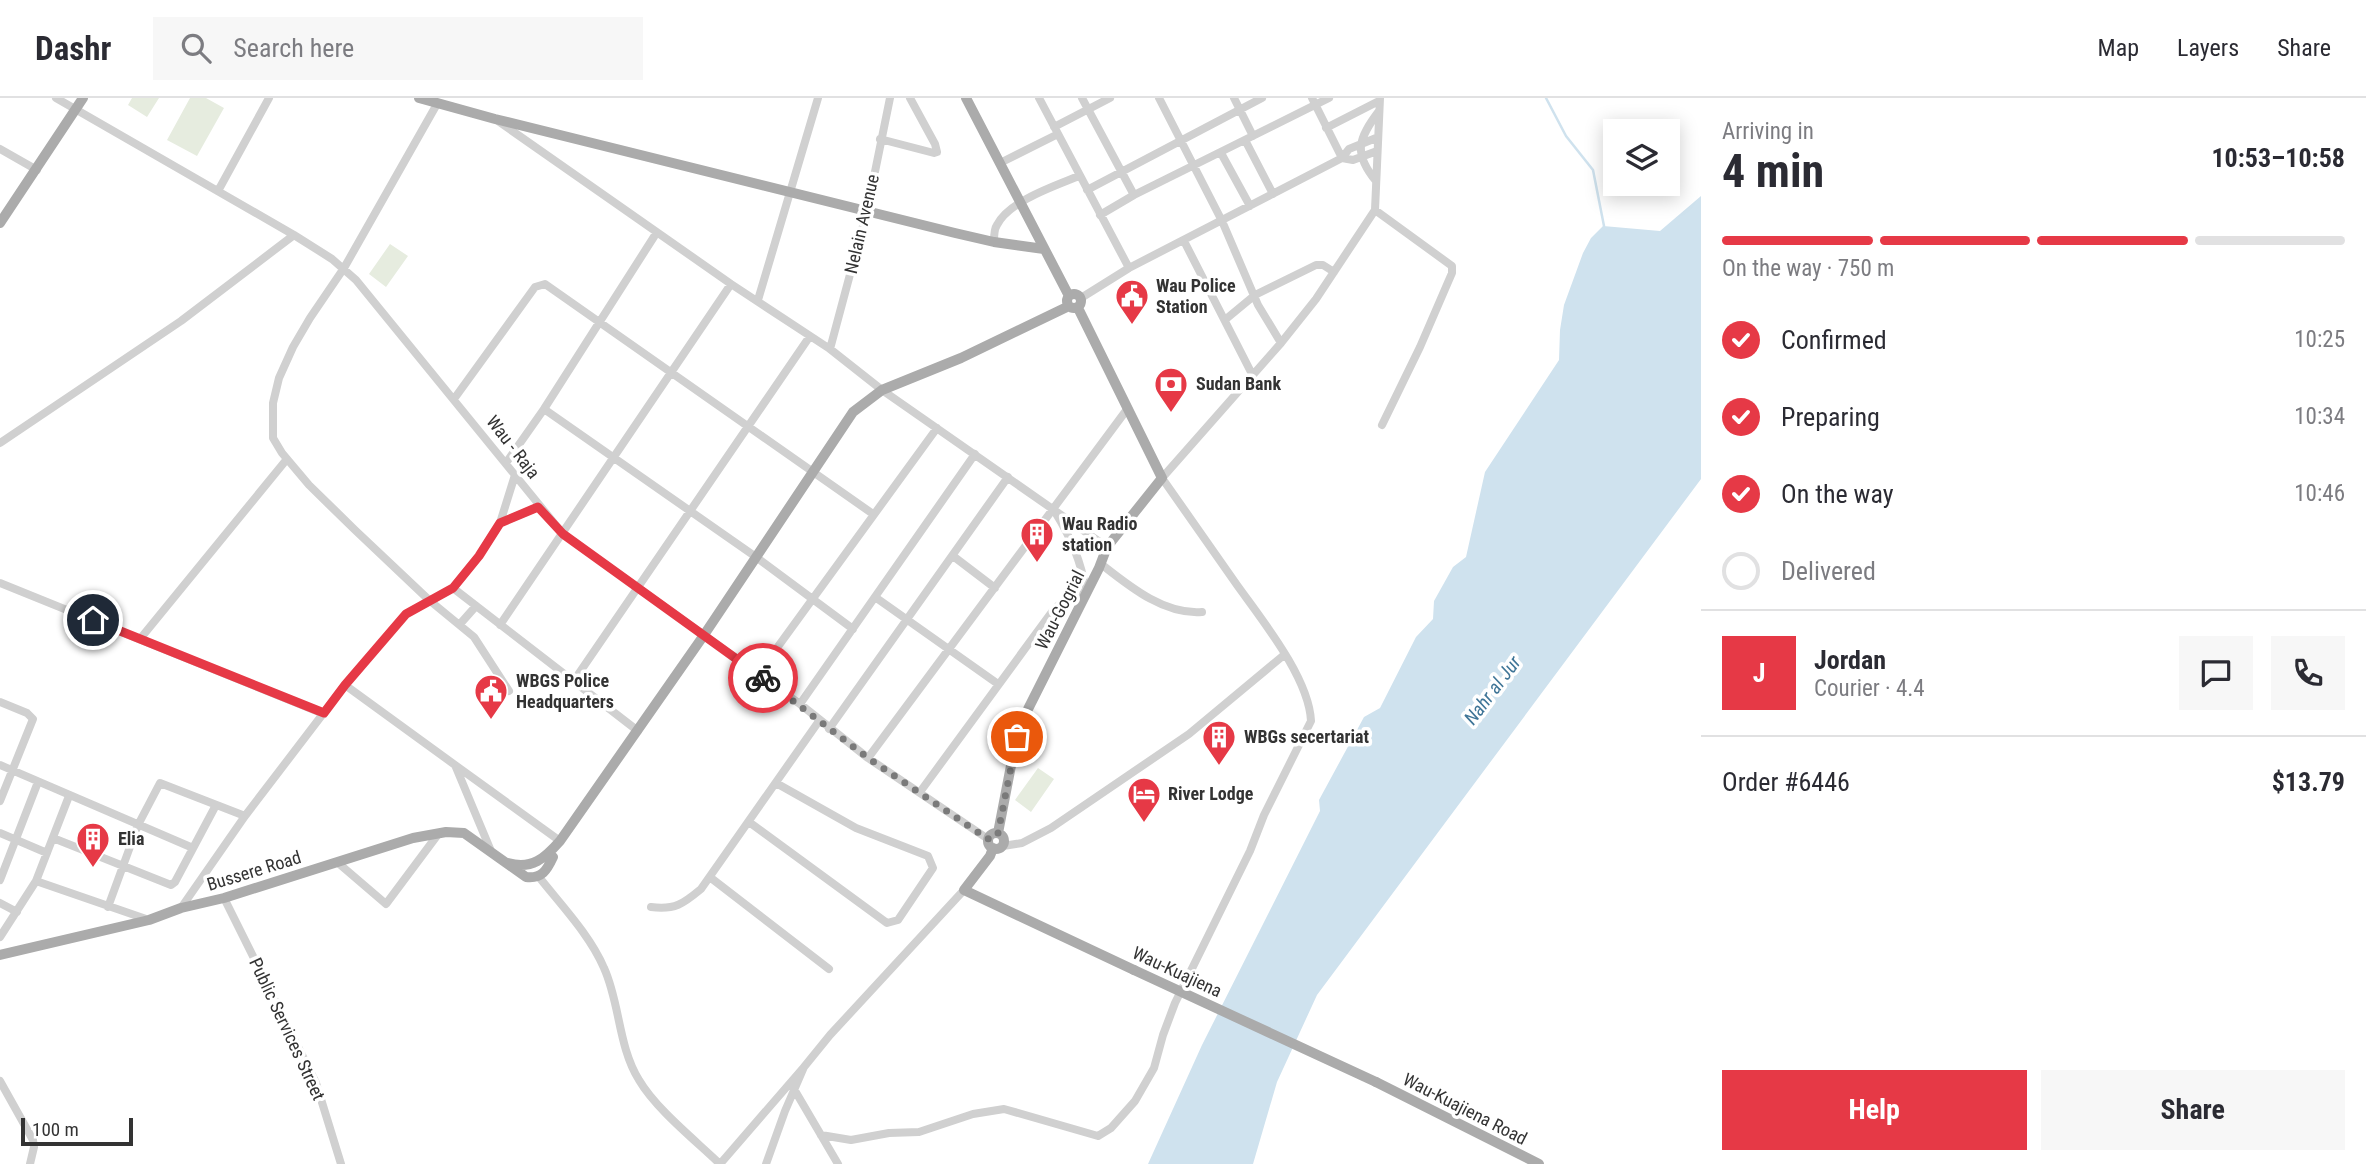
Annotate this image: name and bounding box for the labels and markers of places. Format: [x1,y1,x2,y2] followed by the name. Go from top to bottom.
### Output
[1156,275,1236,317] place label: Wau Police Station
[1113,277,1151,326] public building icon: Wau Police Station
[1152,365,1190,414] bank icon: Sudan Bank
[1196,373,1281,394] place label: Sudan Bank
[1062,513,1138,555] place label: Wau Radio station
[1018,515,1056,564] building icon: Wau Radio station
[63,590,123,650] pin
[516,670,614,712] place label: WBGS Police Headquarters
[472,672,510,721] public building icon: WBGS Police Headquarters
[987,707,1047,767] pin
[1200,718,1238,767] building icon: WBGs secertariat
[1244,726,1370,747] place label: WBGs secertariat
[1125,775,1163,824] hotel icon: River Lodge
[1168,783,1254,804] place label: River Lodge
[74,820,112,869] building icon: Elia
[118,828,144,849] place label: Elia

